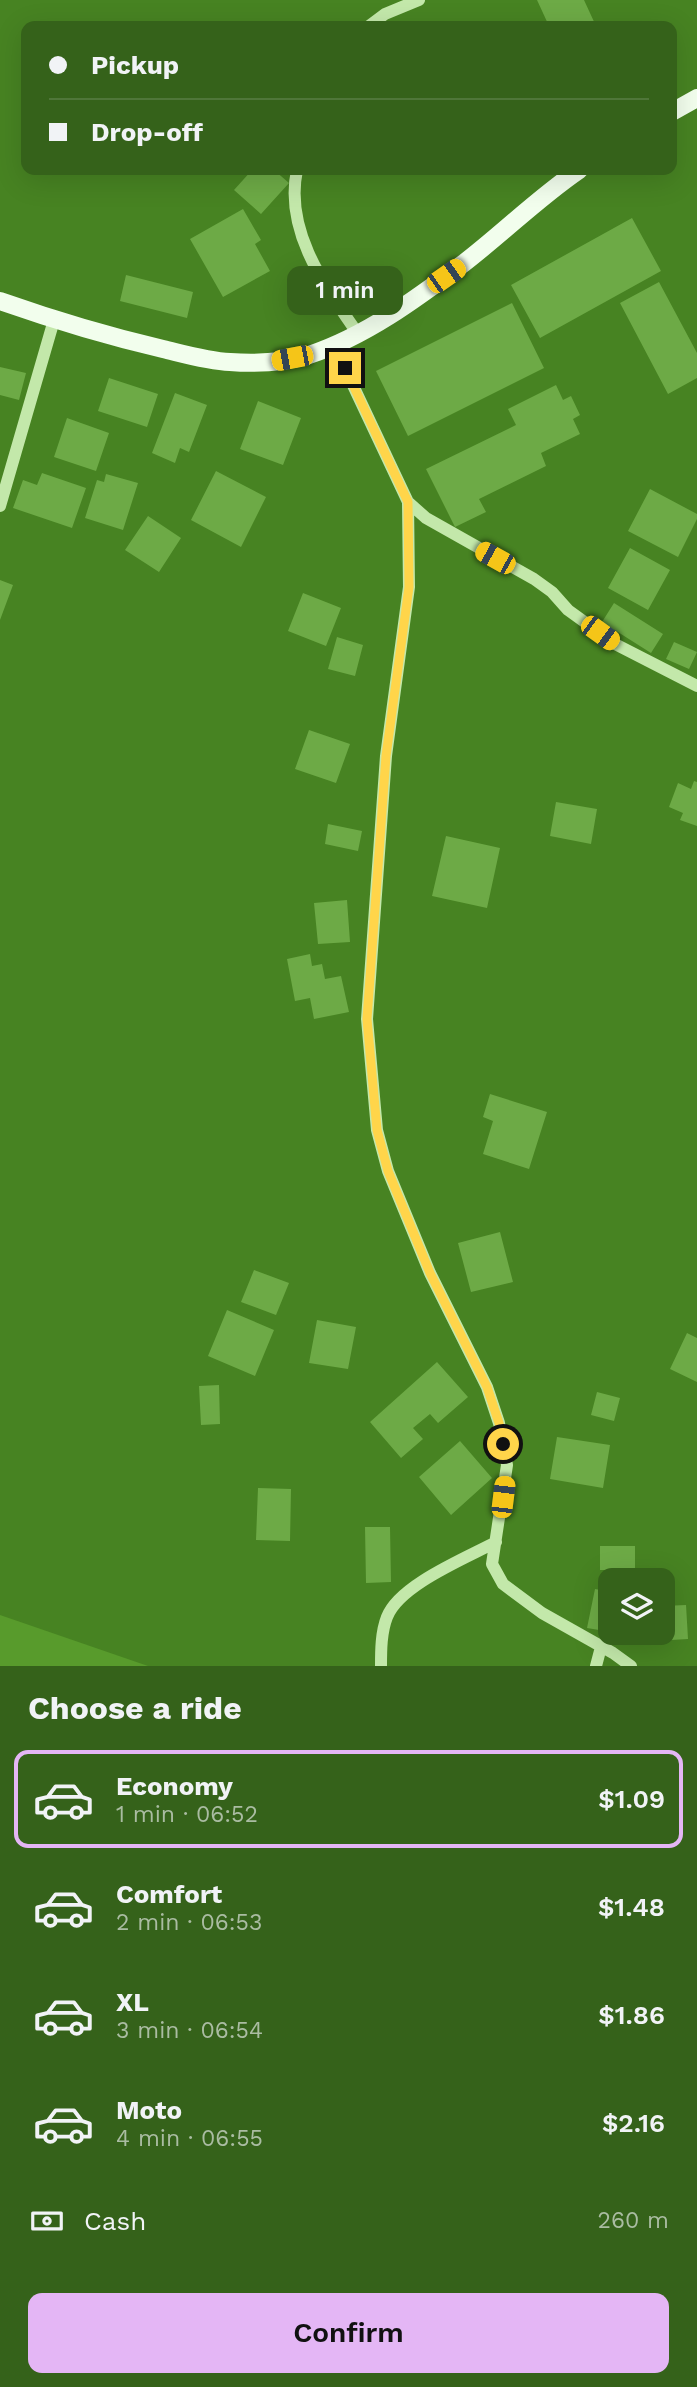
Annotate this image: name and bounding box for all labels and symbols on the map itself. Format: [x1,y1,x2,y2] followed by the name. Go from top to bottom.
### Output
[423,255,470,297] car
[287,266,403,316] callout: 1 min
[270,344,315,372] car
[329,352,361,384] route end
[472,539,519,577] car
[577,612,624,654] car
[487,1428,519,1460] route start
[491,1475,516,1519] car

